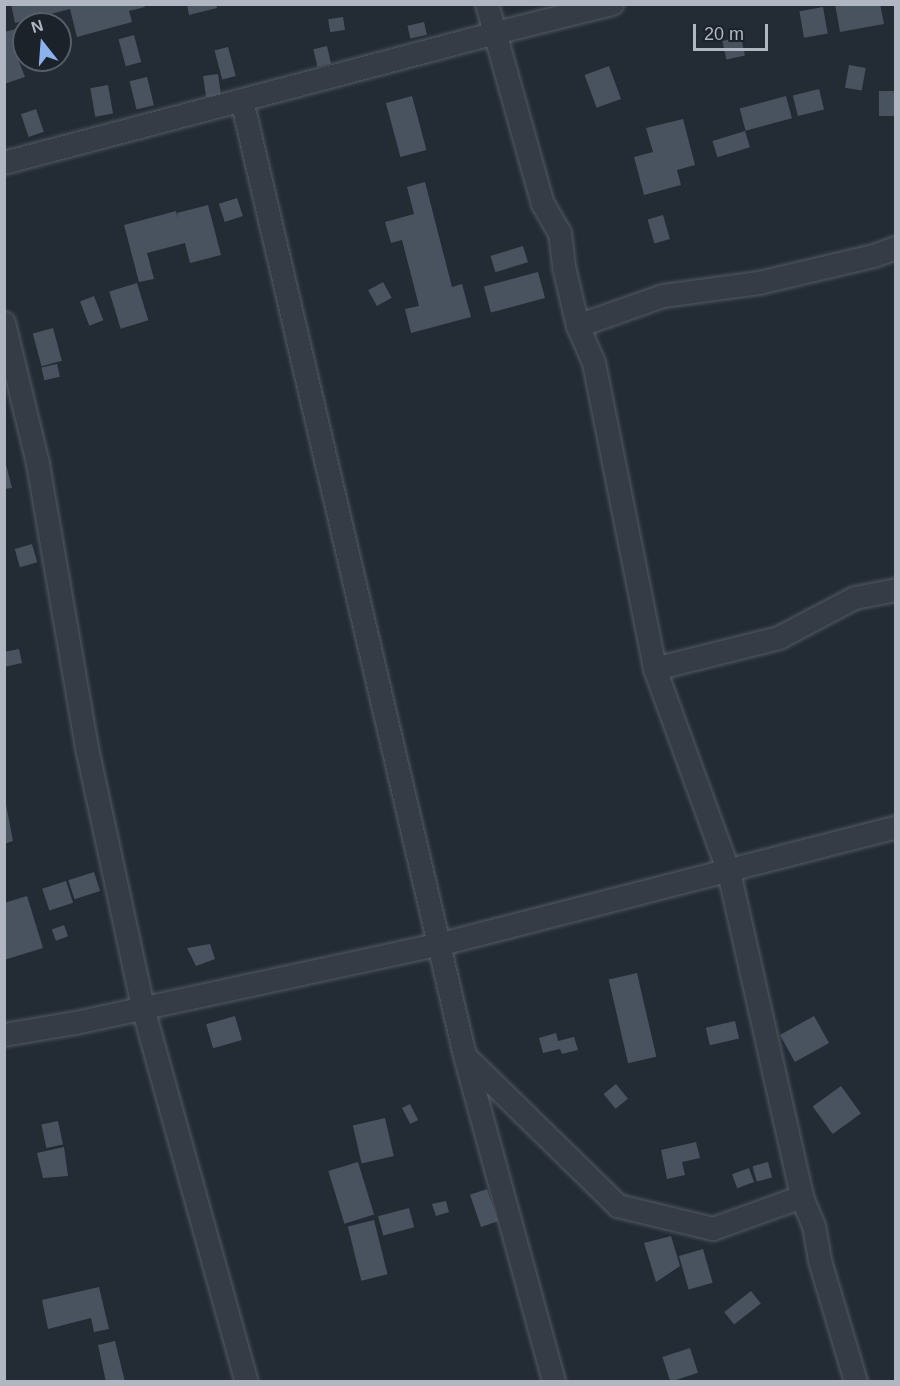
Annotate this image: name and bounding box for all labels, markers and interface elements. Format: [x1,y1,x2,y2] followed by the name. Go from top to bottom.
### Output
[12,12,72,72] north arrow
[696,12,771,50] scale bar
[29,16,45,36] text: N
[704,24,744,44] text: 20 m

